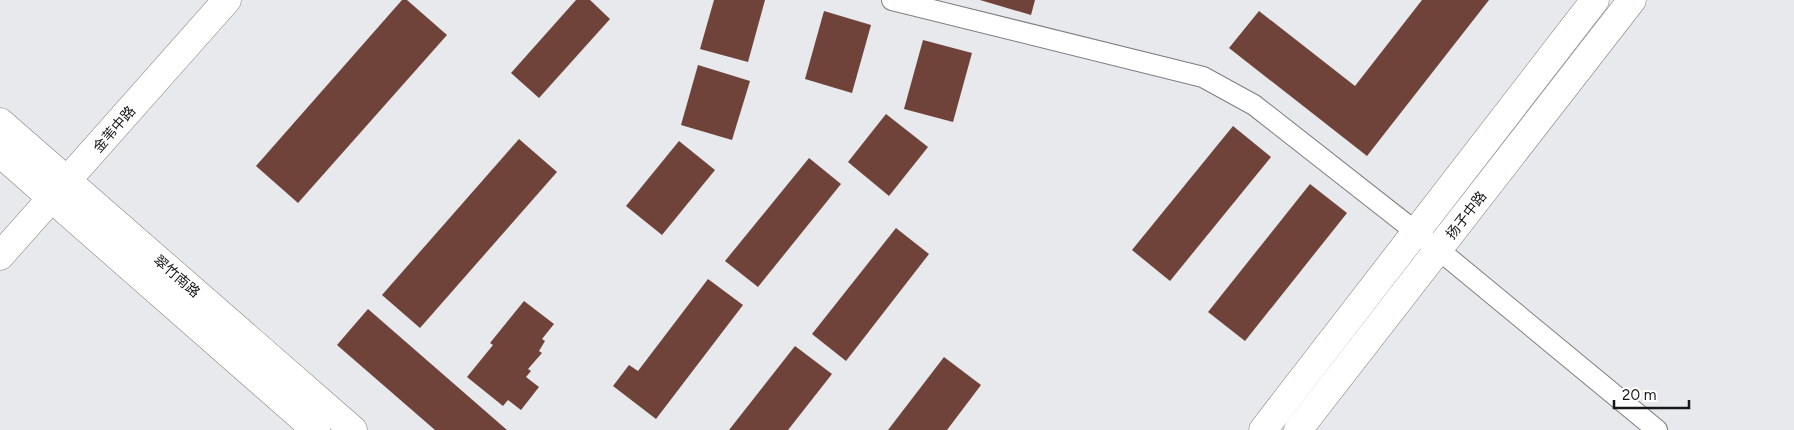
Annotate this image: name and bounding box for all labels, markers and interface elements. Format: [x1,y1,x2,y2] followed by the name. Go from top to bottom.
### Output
[90,103,139,156] street label: 金苇中路
[1442,188,1490,243] street label: 扬子中路
[150,252,203,301] street label: 翠竹南路
[1614,378,1689,410] scale bar
[1622,386,1656,404] text: 20 m

